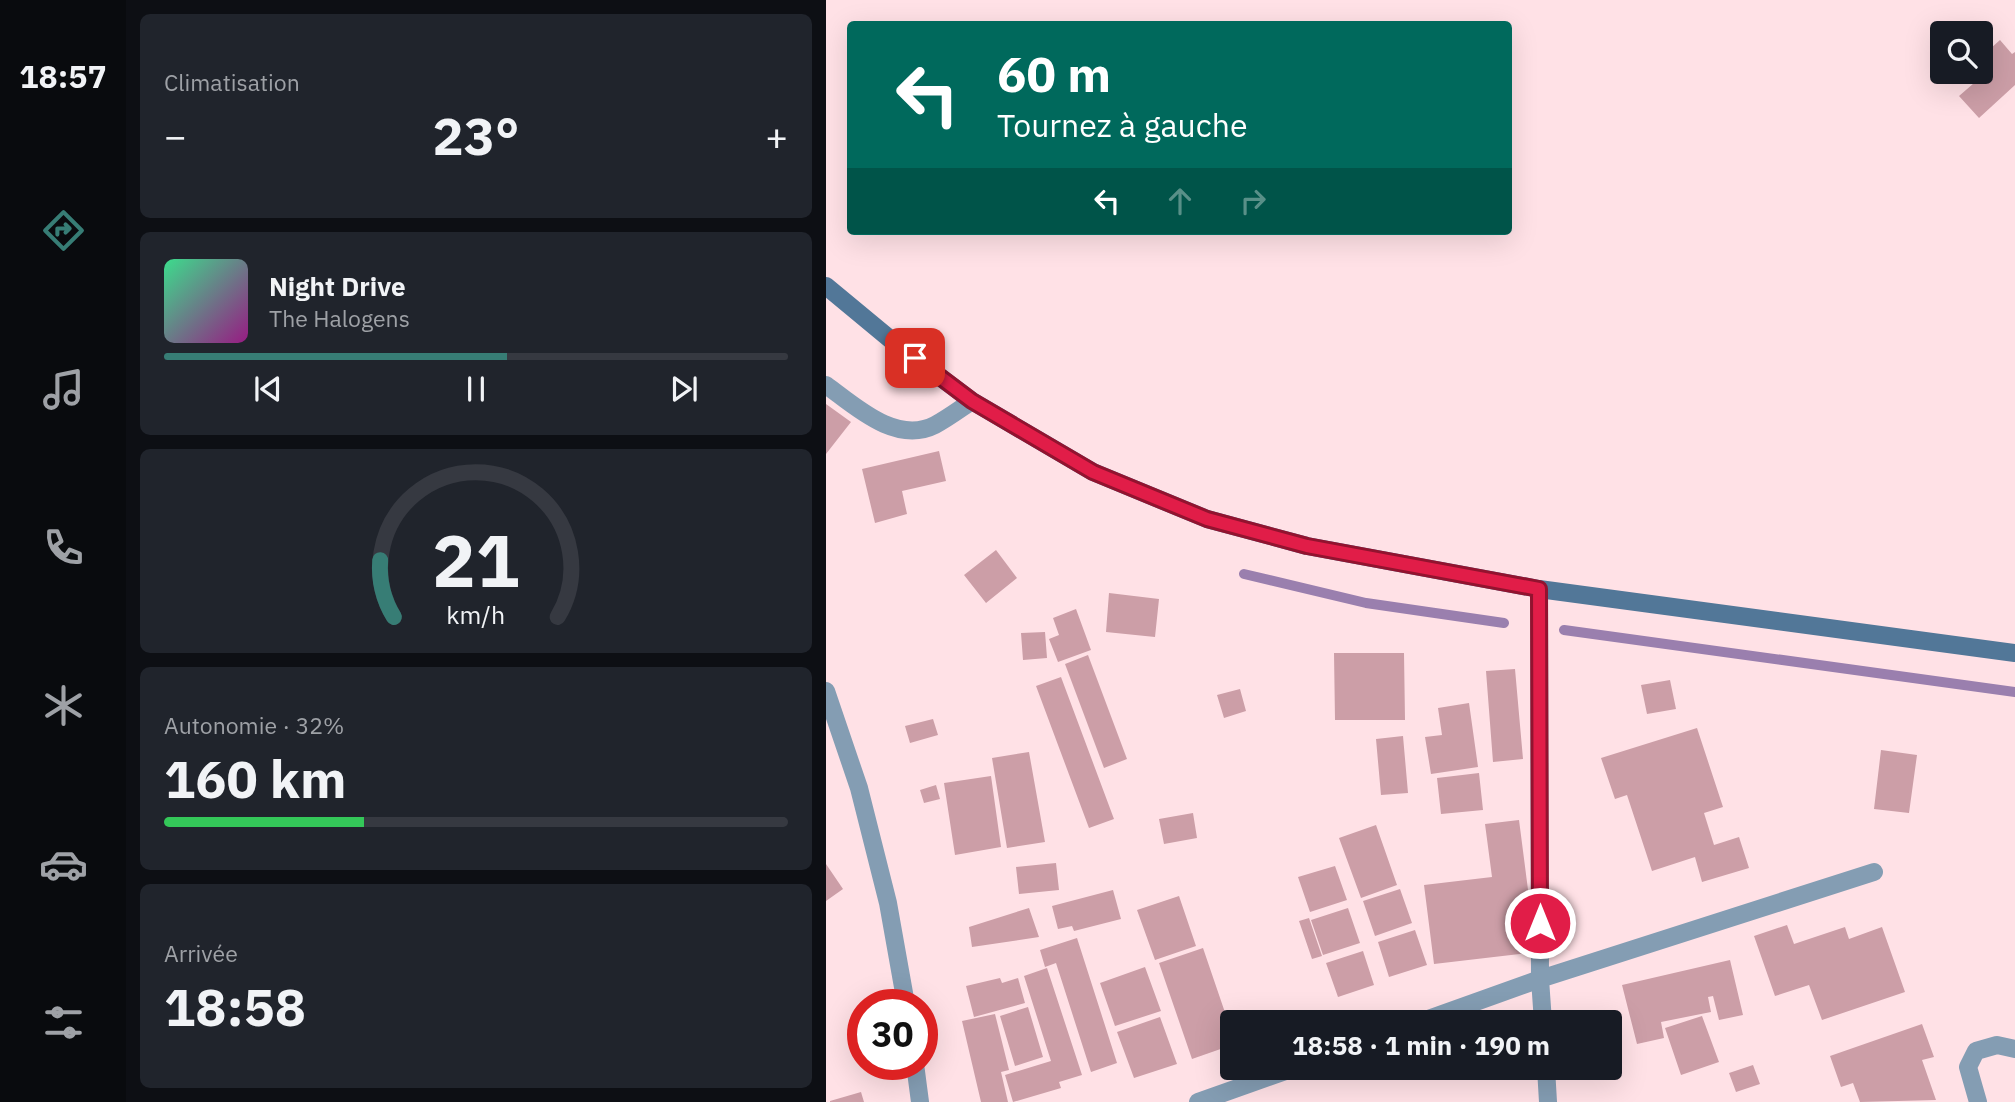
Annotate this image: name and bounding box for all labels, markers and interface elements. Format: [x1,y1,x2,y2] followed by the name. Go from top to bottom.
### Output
[1930,21,1993,84] map controls
[1930,21,1993,84] button: search
[997,42,1111,105] text: 60 m
[882,49,973,140] icon: left
[19,55,107,97] text: 18:57
[164,67,300,97] text: Climatisation
[433,102,519,169] text: 23°
[997,104,1248,146] text: Tournez à gauche
[164,111,187,160] text: −
[765,111,788,160] text: +
[1088,182,1126,220] icon: left
[1161,182,1199,220] icon: ahead
[1234,182,1272,220] icon: right
[39,206,88,255] icon: directions
[269,269,406,303] text: Night Drive
[269,303,410,333] text: The Halogens
[885,328,945,388] pin
[896,339,934,377] icon: arrive
[39,365,88,414] icon: music
[249,370,287,408] icon: previous
[457,370,495,408] icon: pause
[665,370,703,408] icon: next
[432,512,520,607] text: 21
[39,523,88,572] icon: phone
[447,598,505,631] text: km/h
[39,681,88,730] icon: climate
[164,710,344,740] text: Autonomie · 32%
[164,745,346,812] text: 160 km
[39,840,88,889] icon: car
[1503,886,1577,960] position arrow
[164,938,238,968] text: Arrivée
[164,973,306,1040] text: 18:58
[847,989,938,1080] speed limit sign: 30
[39,998,88,1047] icon: filters
[1292,1028,1550,1062] text: 18:58 · 1 min · 190 m

